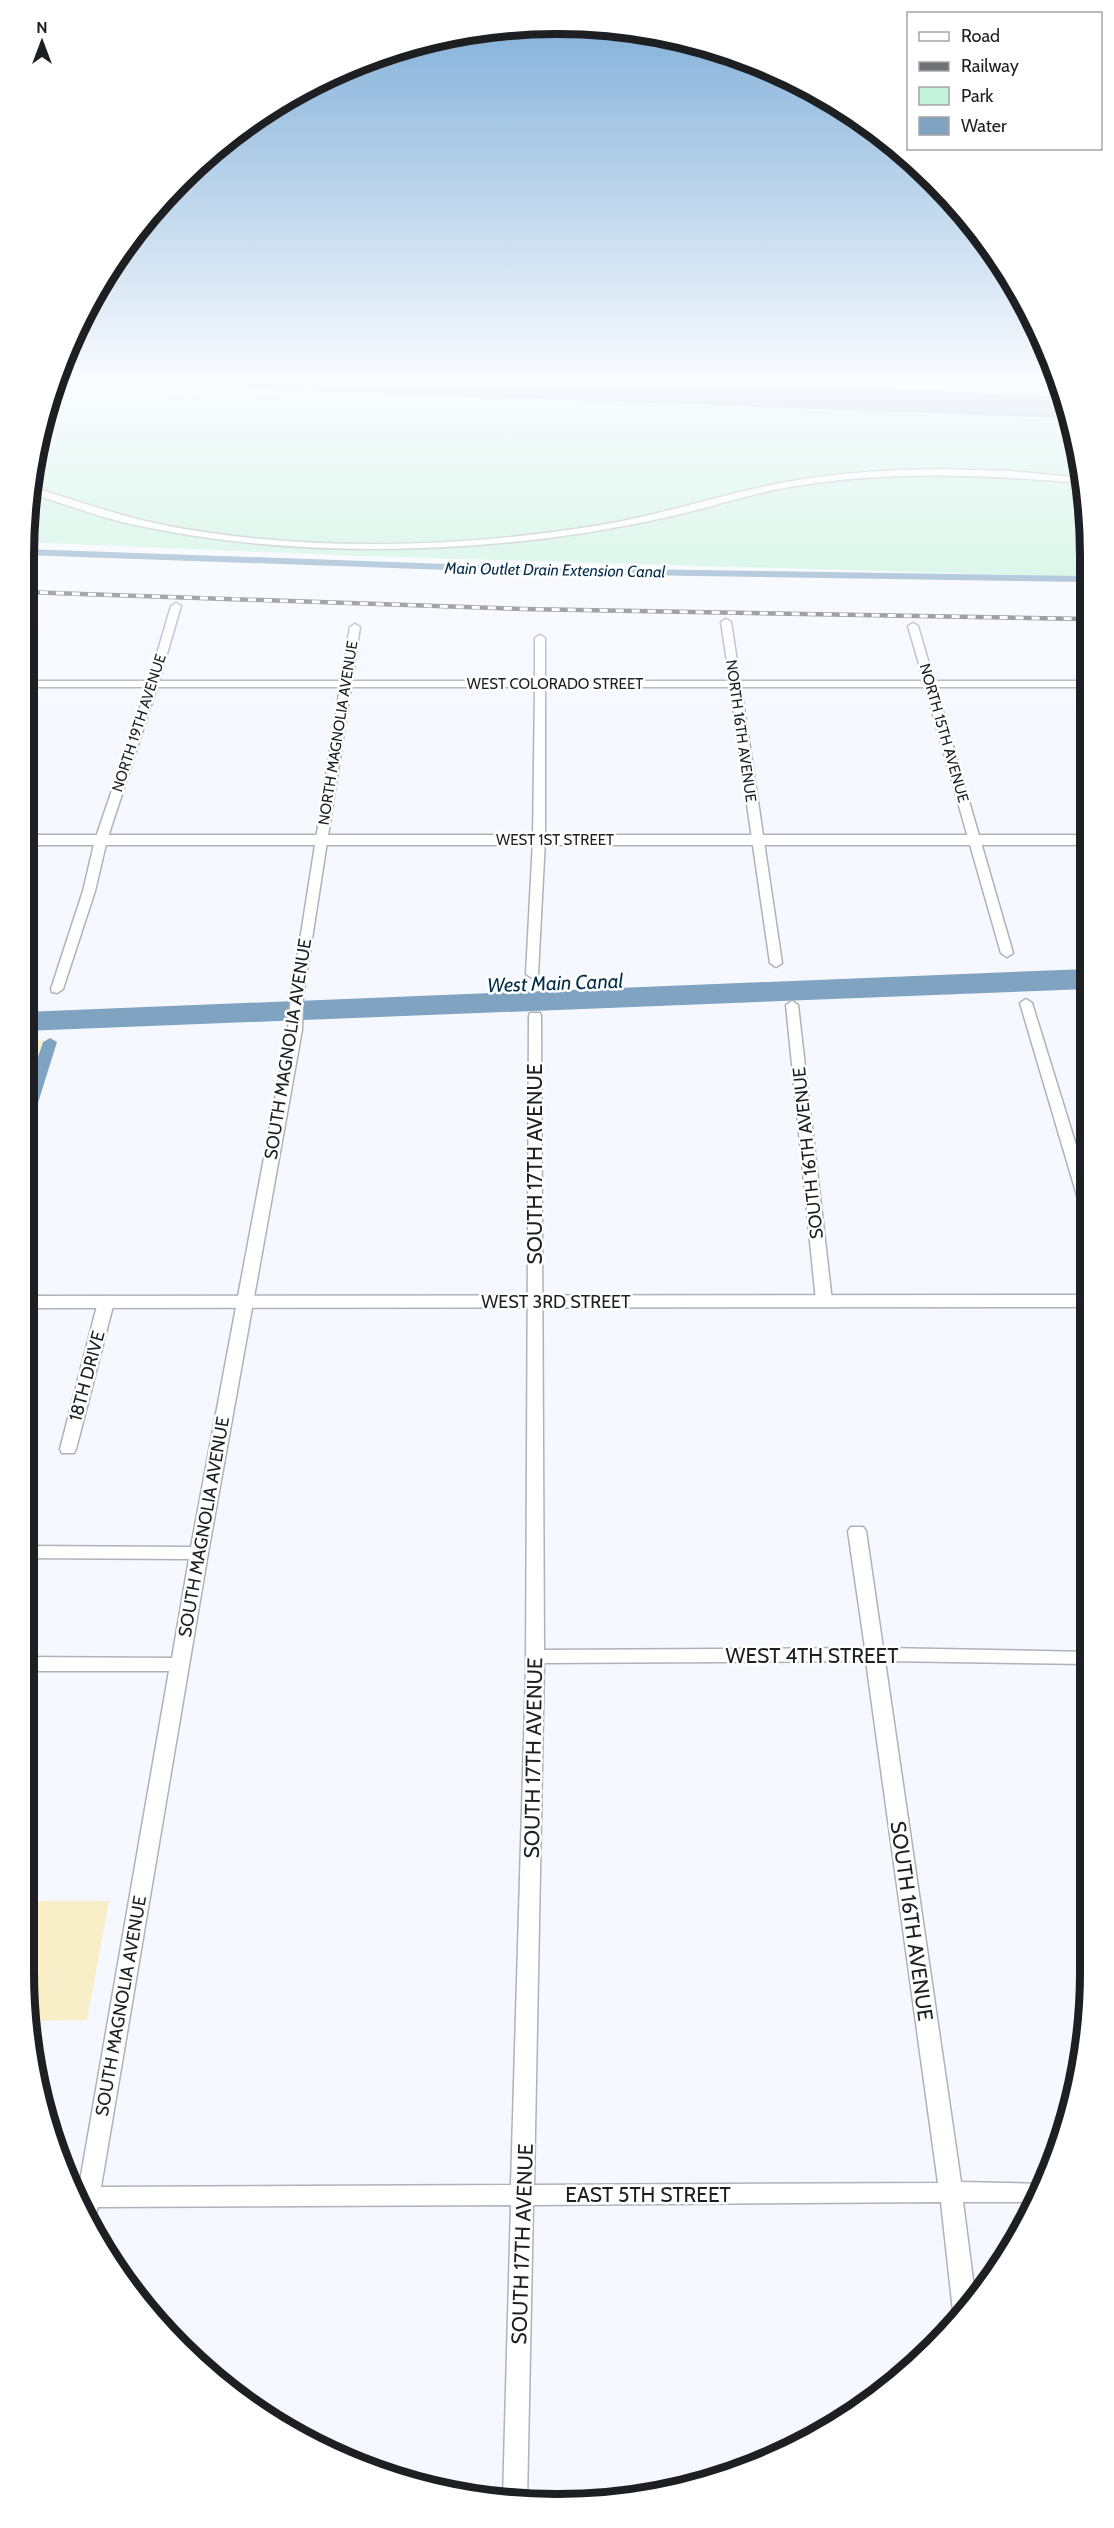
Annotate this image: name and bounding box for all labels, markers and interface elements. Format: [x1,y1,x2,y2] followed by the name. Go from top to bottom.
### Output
[12,12,72,72] north arrow
[907,12,1102,150] legend
[36,18,48,37] text: N
[961,25,1000,47] text: Road
[961,55,1019,77] text: Railway
[961,85,994,107] text: Park
[961,115,1007,137] text: Water
[443,559,666,581] water label: Main Outlet Drain Extension Canal
[315,640,361,826] street label: NORTH MAGNOLIA AVENUE
[108,652,170,794] street label: NORTH 19TH AVENUE
[722,659,760,803] street label: NORTH 16TH AVENUE
[916,662,972,804] street label: NORTH 15TH AVENUE
[467,675,643,693] street label: WEST COLORADO STREET
[496,831,614,849] street label: WEST 1ST STREET
[260,937,316,1161] street label: SOUTH MAGNOLIA AVENUE
[486,969,624,997] water label: West Main Canal
[522,1064,547,1264] street label: SOUTH 17TH AVENUE
[788,1066,828,1240] street label: SOUTH 16TH AVENUE
[481,1291,631,1313] street label: WEST 3RD STREET
[64,1328,110,1424] street label: 18TH DRIVE
[174,1415,234,1639] street label: SOUTH MAGNOLIA AVENUE
[726,1643,898,1668] street label: WEST 4TH STREET
[519,1657,547,1859] street label: SOUTH 17TH AVENUE
[886,1820,938,2022] street label: SOUTH 16TH AVENUE
[91,1894,151,2118] street label: SOUTH MAGNOLIA AVENUE
[506,2143,538,2345] street label: SOUTH 17TH AVENUE
[565,2182,731,2207] street label: EAST 5TH STREET

